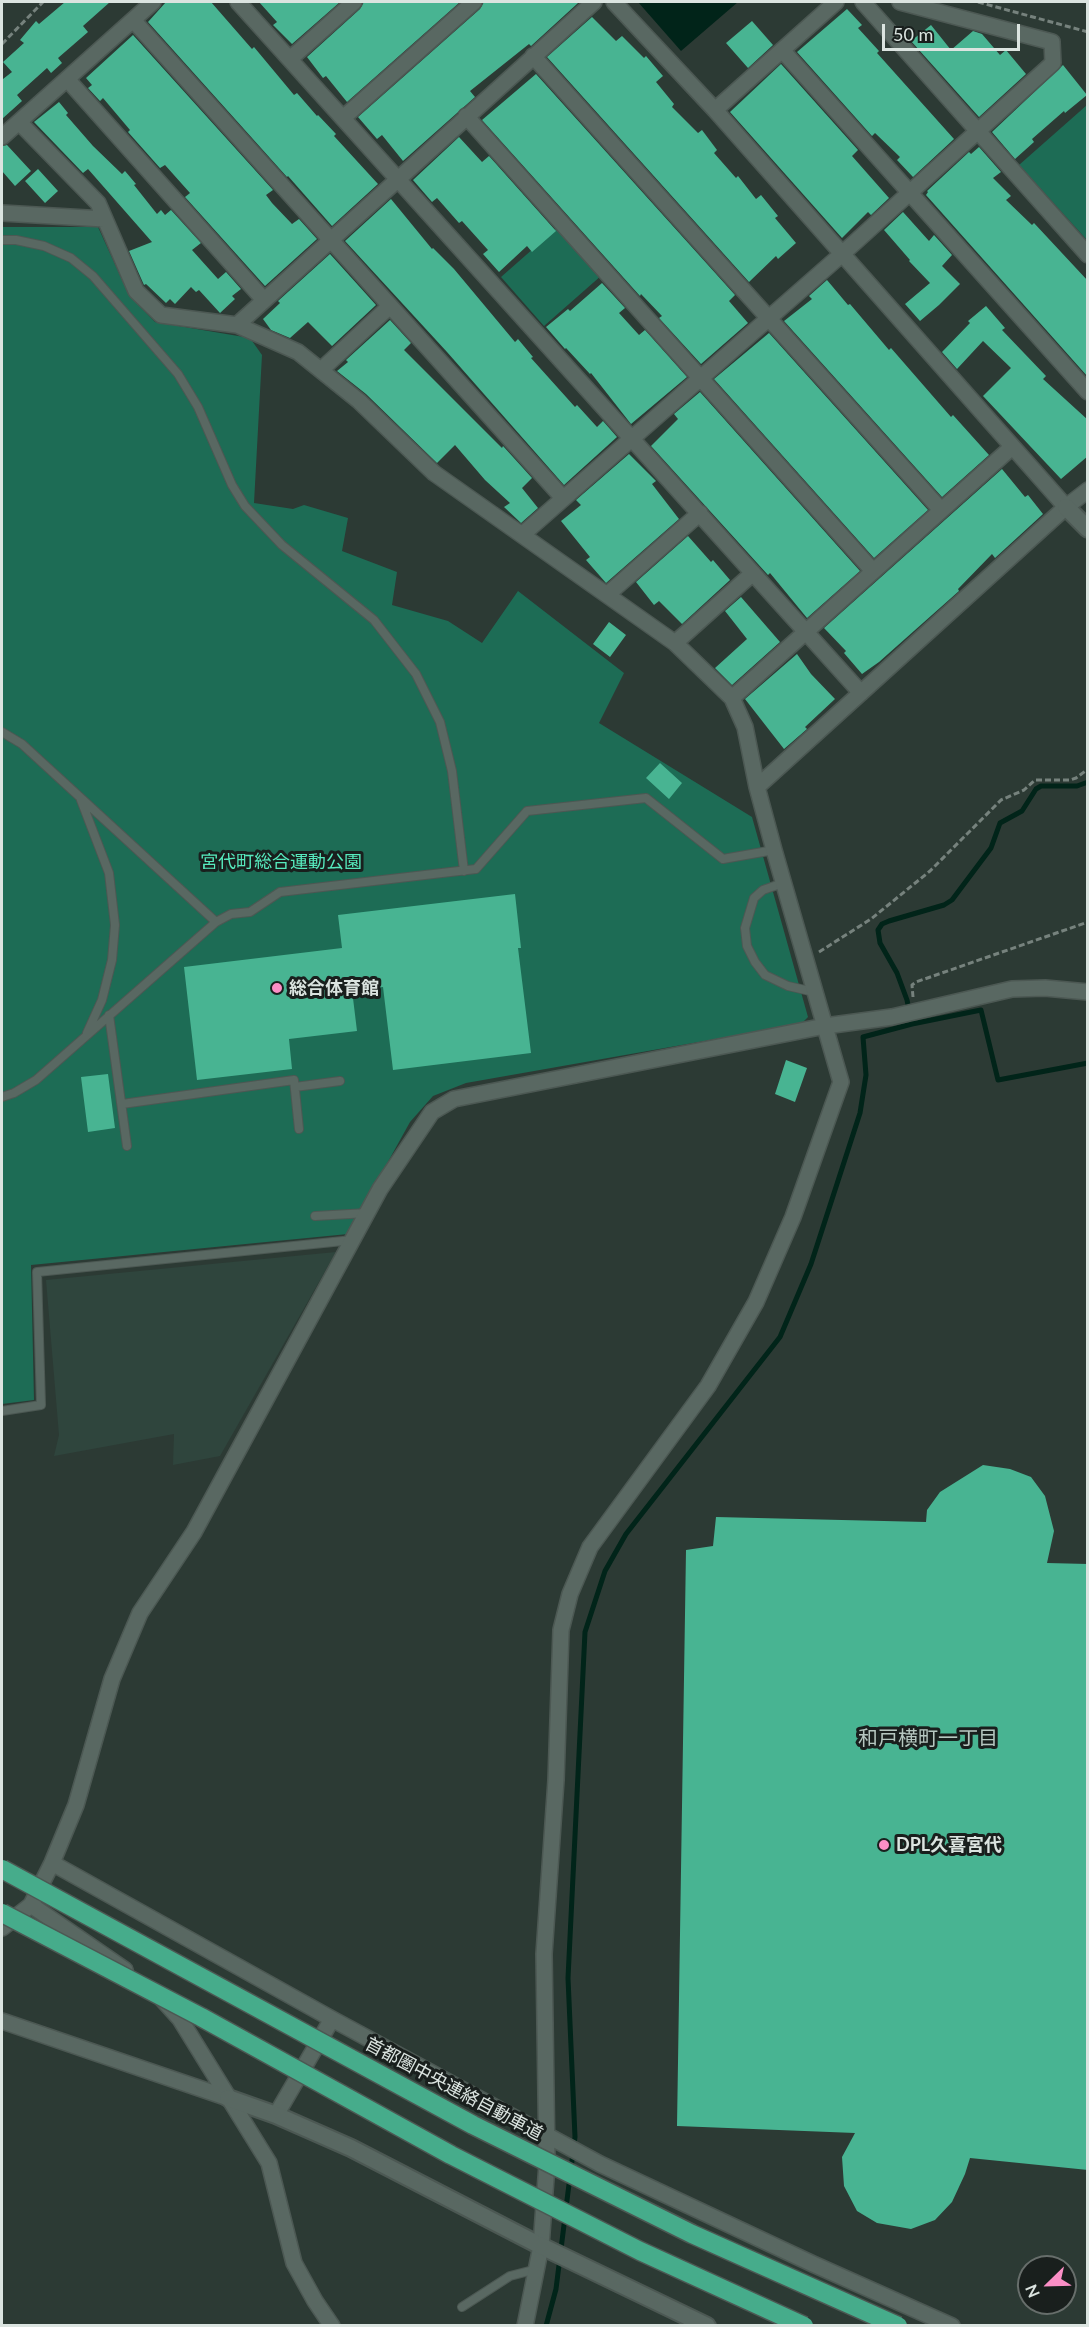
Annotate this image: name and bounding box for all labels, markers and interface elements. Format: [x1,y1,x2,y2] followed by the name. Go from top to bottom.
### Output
[885,12,1023,50] scale bar
[893,23,933,45] text: 50 m
[200,851,362,873] park label: 宮代町総合運動公園
[289,977,379,999] place label: 総合体育館
[270,981,284,995] marker: 総合体育館
[858,1727,998,1751] district label: 和戸横町一丁目
[896,1834,1002,1856] place label: DPL久喜宮代
[877,1838,891,1852] marker: DPL久喜宮代
[362,2033,546,2145] street label: 首都圏中央連絡自動車道
[1017,2255,1077,2315] north arrow
[1021,2282,1043,2301] text: N

